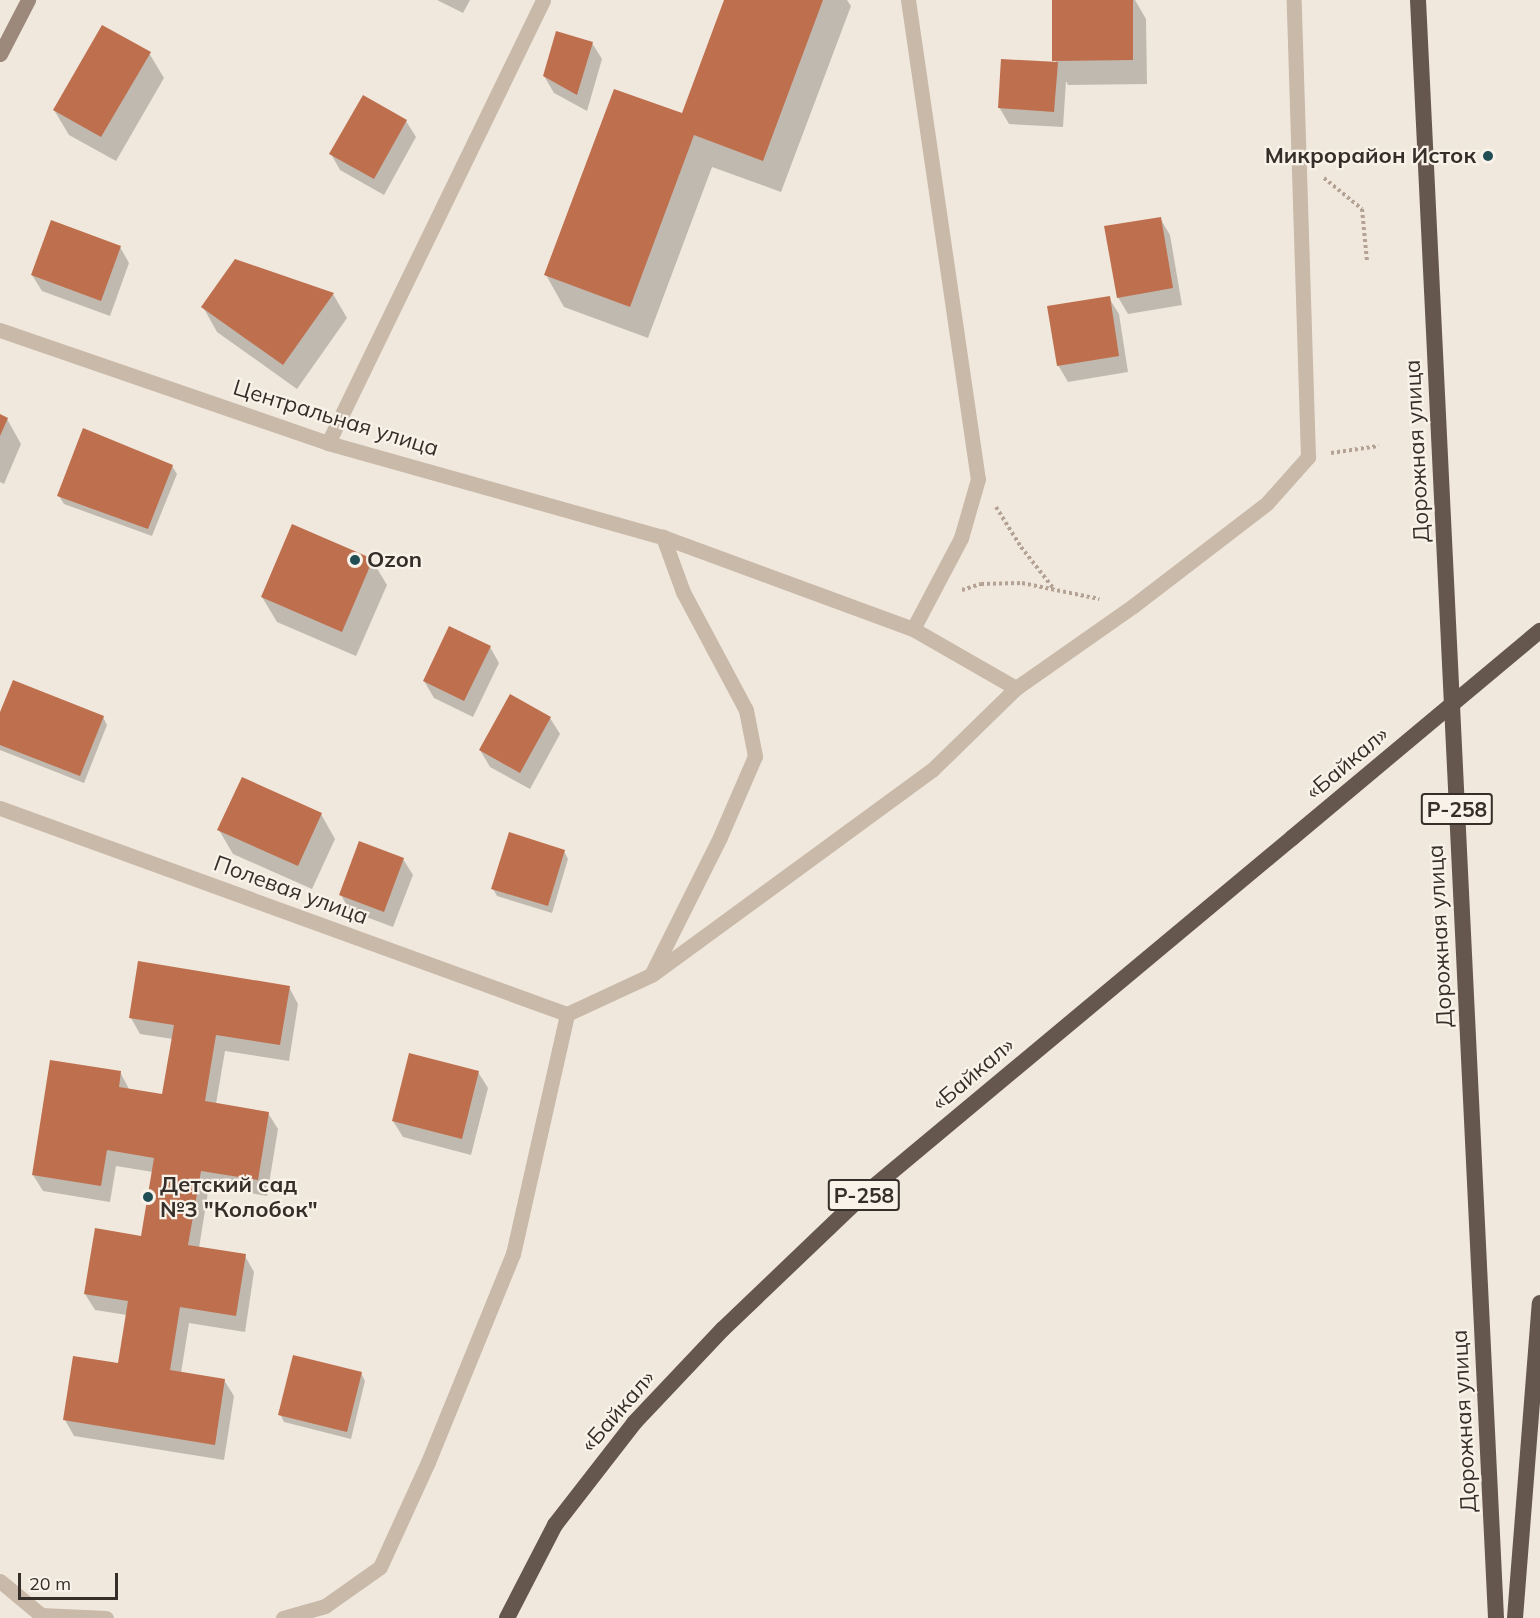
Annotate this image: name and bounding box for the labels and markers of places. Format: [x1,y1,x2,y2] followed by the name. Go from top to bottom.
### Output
[1265,143,1476,169] place label: Микрорайон Исток
[1481,149,1495,163] marker: Микрорайон Исток
[367,547,422,573] place label: Ozon
[348,553,362,567] marker: Ozon
[160,1171,318,1222] place label: Детский сад №3 "Колобок"
[141,1190,155,1204] marker: Детский сад №3 "Колобок"

